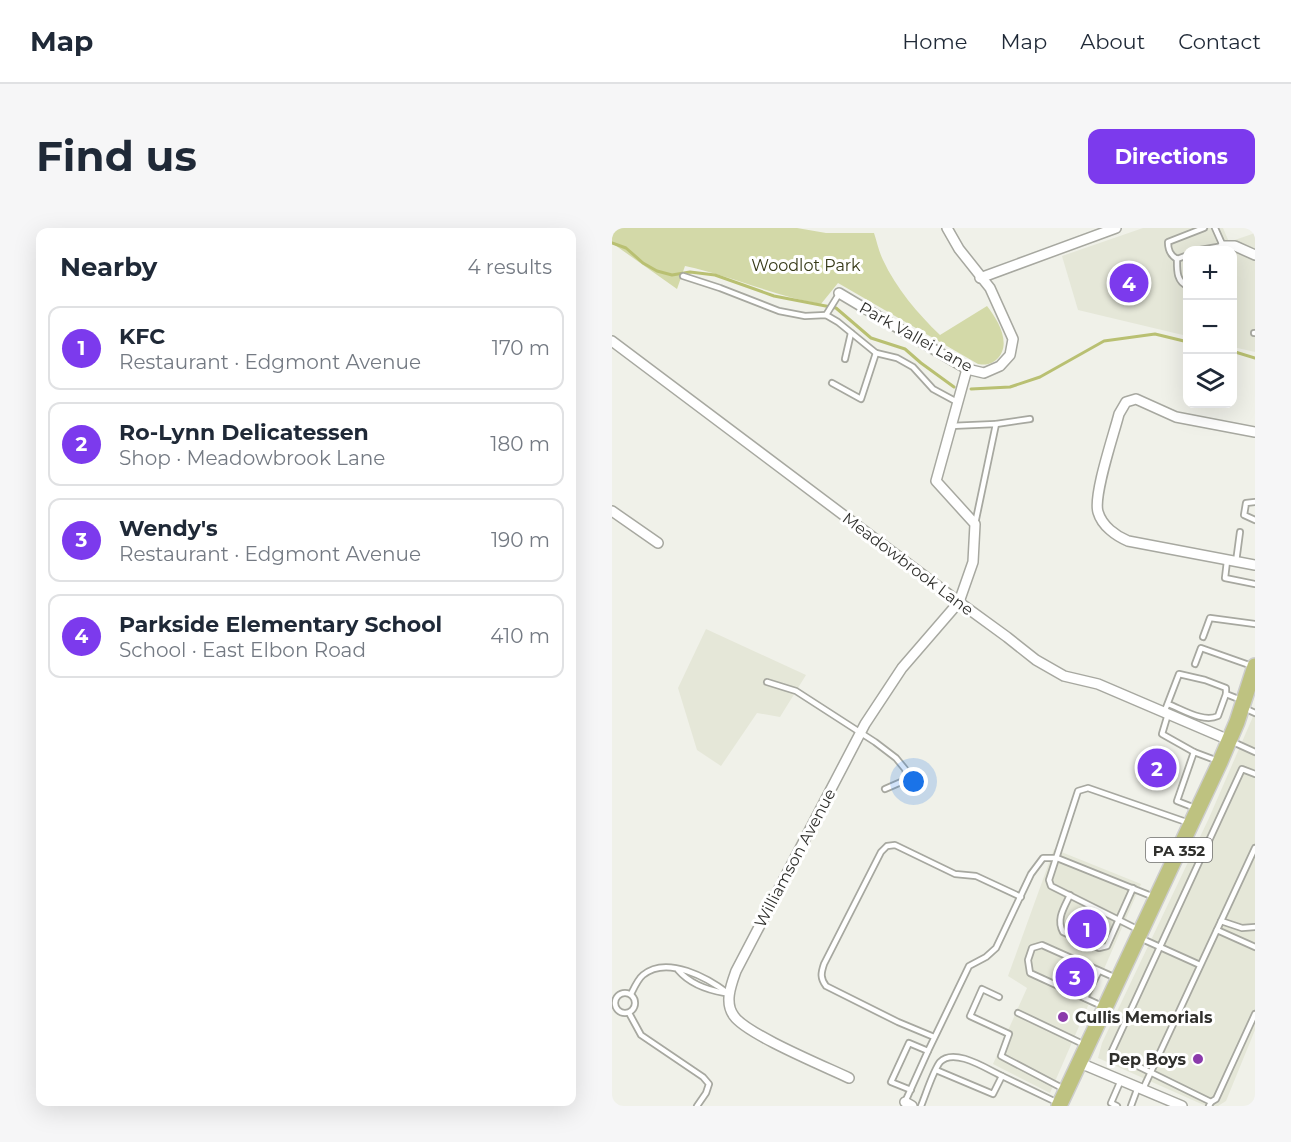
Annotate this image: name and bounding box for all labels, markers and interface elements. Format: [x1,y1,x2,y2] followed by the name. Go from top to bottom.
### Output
[30,24,93,58] text: Map
[902,29,967,54] text: Home
[1000,29,1047,54] text: Map
[1080,29,1145,54] text: About
[1178,29,1261,54] text: Contact
[1088,129,1255,184] button: Directions
[36,130,197,182] text: Find us
[1183,246,1237,408] map controls
[1183,246,1237,300] button: +
[60,251,157,283] text: Nearby
[467,255,552,279] text: 4 results
[751,256,861,275] park label: Woodlot Park
[1110,260,1148,306] pin: 4
[856,298,976,376] street label: Park Vallei Lane
[1183,300,1237,354] button: −
[119,323,165,350] text: KFC
[78,336,85,360] text: 1
[492,336,550,360] text: 170 m
[119,350,421,374] text: Restaurant · Edgmont Avenue
[1183,354,1237,408] button: layers
[119,419,369,446] text: Ro-Lynn Delicatessen
[76,432,87,456] text: 2
[490,432,550,456] text: 180 m
[119,446,385,470] text: Shop · Meadowbrook Lane
[839,509,977,619] street label: Meadowbrook Lane
[119,515,218,542] text: Wendy's
[76,528,87,552] text: 3
[491,528,550,552] text: 190 m
[119,542,421,566] text: Restaurant · Edgmont Avenue
[119,611,442,638] text: Parkside Elementary School
[75,624,88,648] text: 4
[490,624,550,648] text: 410 m
[119,638,366,662] text: School · East Elbon Road
[1138,746,1176,790] pin: 2
[899,767,928,796] your location
[750,785,840,931] street label: Williamson Avenue
[1146,838,1212,862] road number: PA 352
[1068,906,1106,952] pin: 1
[1056,954,1094,999] pin: 3
[1075,1008,1213,1027] place label: Cullis Memorials
[1056,1010,1070,1024] marker: Cullis Memorials
[1108,1050,1186,1069] place label: Pep Boys
[1191,1052,1205,1066] marker: Pep Boys

